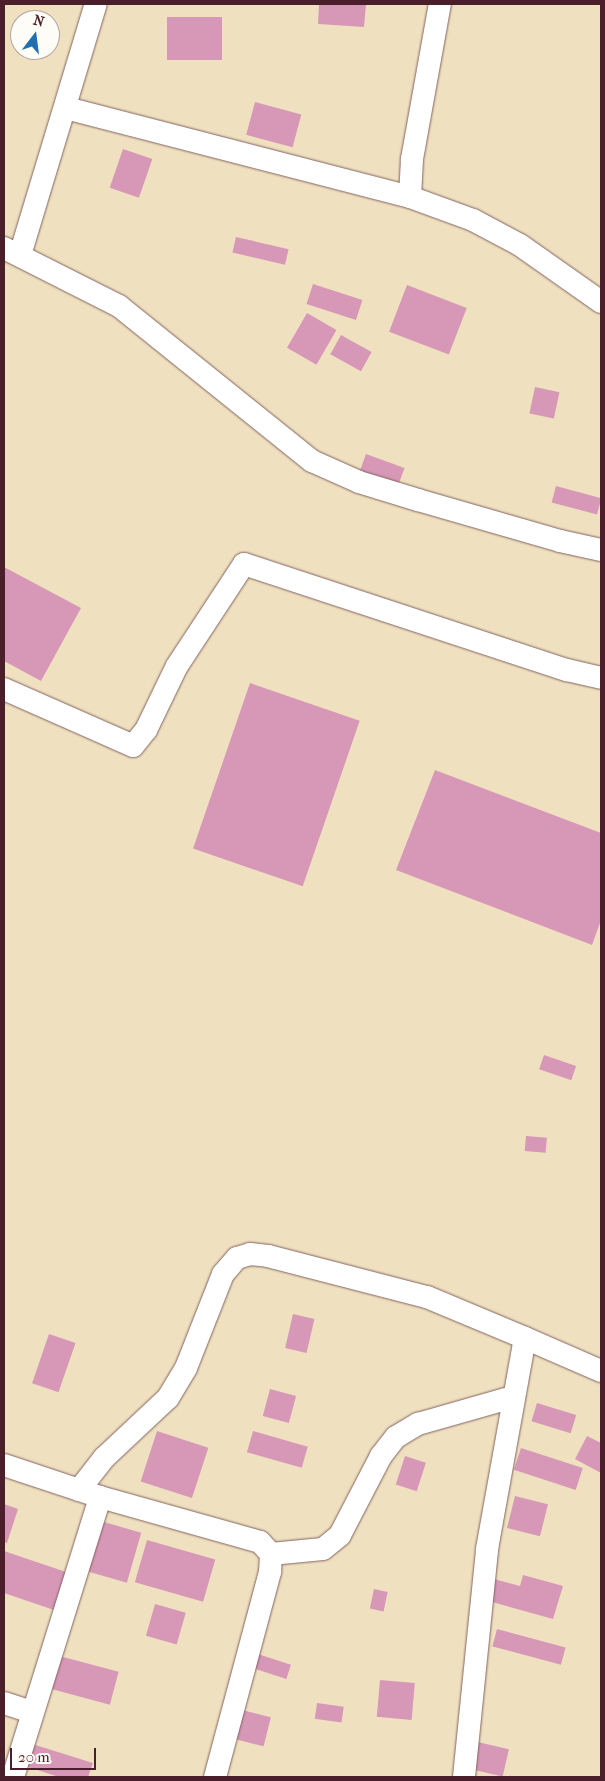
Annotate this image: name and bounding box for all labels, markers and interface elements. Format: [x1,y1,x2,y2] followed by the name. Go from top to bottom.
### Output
[10,10,60,60] north arrow
[31,11,46,31] text: N
[12,1738,99,1770] scale bar
[18,1748,50,1766] text: 20 m

